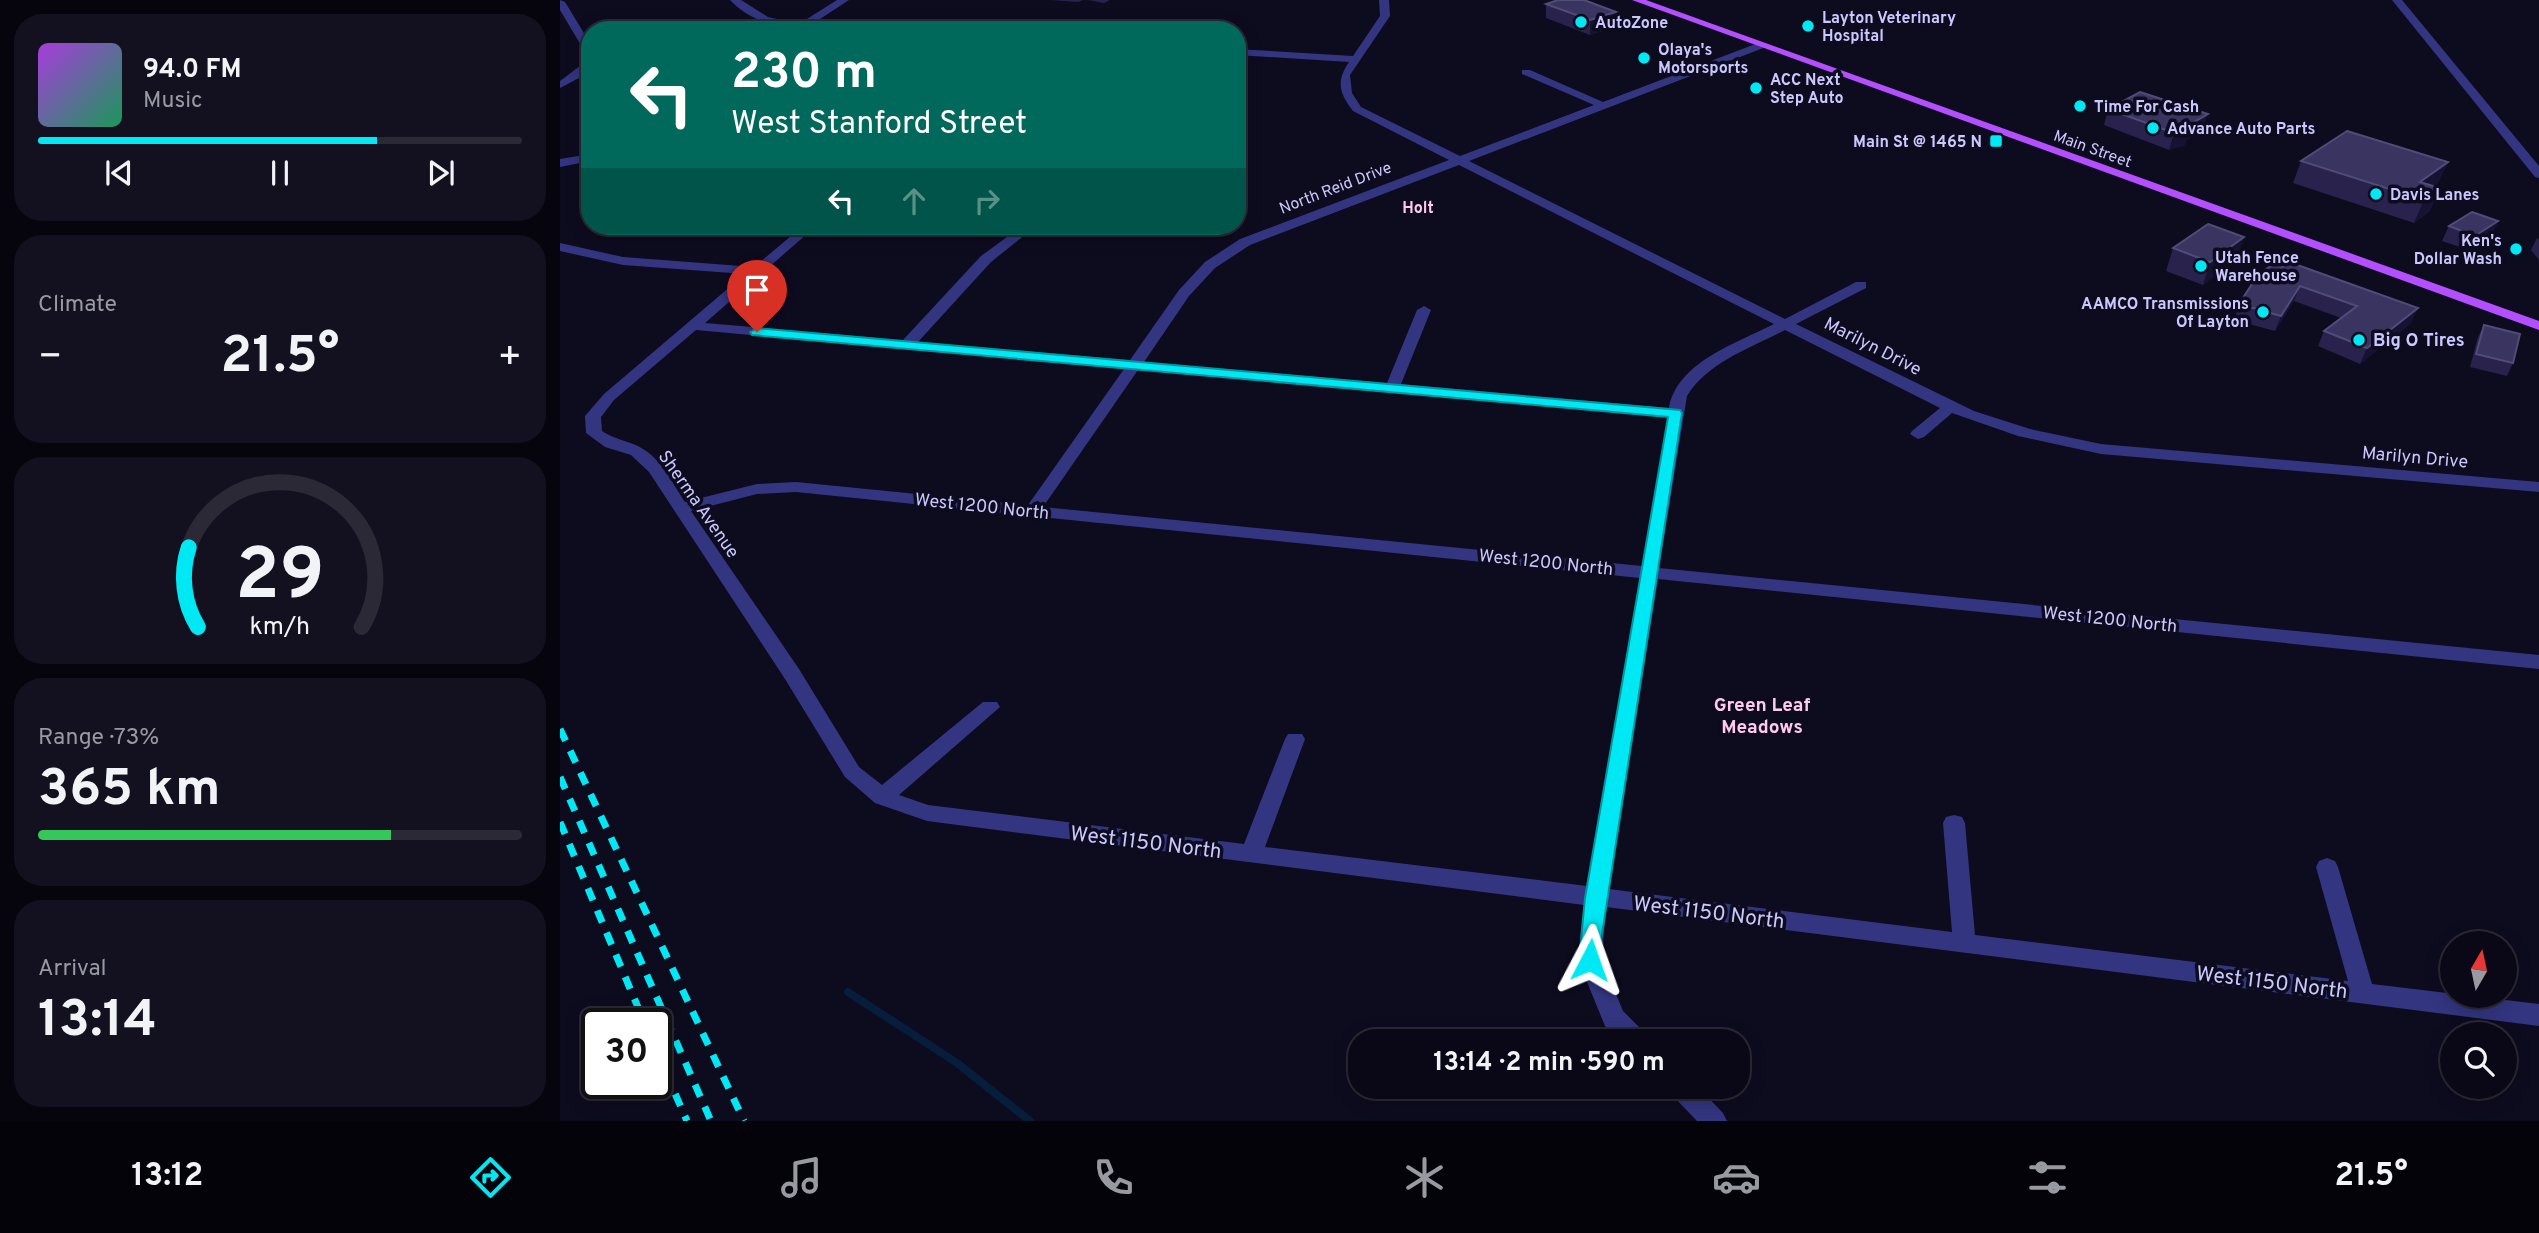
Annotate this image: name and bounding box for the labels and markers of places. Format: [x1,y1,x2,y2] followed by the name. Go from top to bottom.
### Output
[1822,9,1956,47] place label: Layton Veterinary Hospital
[1573,14,1589,30] marker: AutoZone
[1595,14,1668,34] place label: AutoZone
[1800,18,1816,34] marker: Layton Veterinary Hospital
[1658,41,1748,79] place label: Olaya's Motorsports
[1636,50,1652,66] marker: Olaya's Motorsports
[1770,71,1844,109] place label: ACC Next Step Auto
[1748,80,1764,96] marker: ACC Next Step Auto
[2072,98,2088,114] marker: Time For Cash
[2094,98,2199,118] place label: Time For Cash
[2145,120,2161,136] marker: Advance Auto Parts
[2167,120,2316,140] place label: Advance Auto Parts
[1853,133,1982,153] place label: Main St @ 1465 N
[1988,133,2004,149] marker: Main St @ 1465 N
[2368,186,2384,202] marker: Davis Lanes
[2390,186,2480,206] place label: Davis Lanes
[2414,232,2502,270] place label: Ken's Dollar Wash
[2508,241,2524,257] marker: Ken's Dollar Wash
[2215,249,2299,287] place label: Utah Fence Warehouse
[2193,258,2209,274] marker: Utah Fence Warehouse
[727,260,787,332] pin
[2081,295,2249,333] place label: AAMCO Transmissions Of Layton
[2255,304,2271,320] marker: AAMCO Transmissions Of Layton
[2373,330,2465,353] place label: Big O Tires
[2351,332,2367,348] marker: Big O Tires

